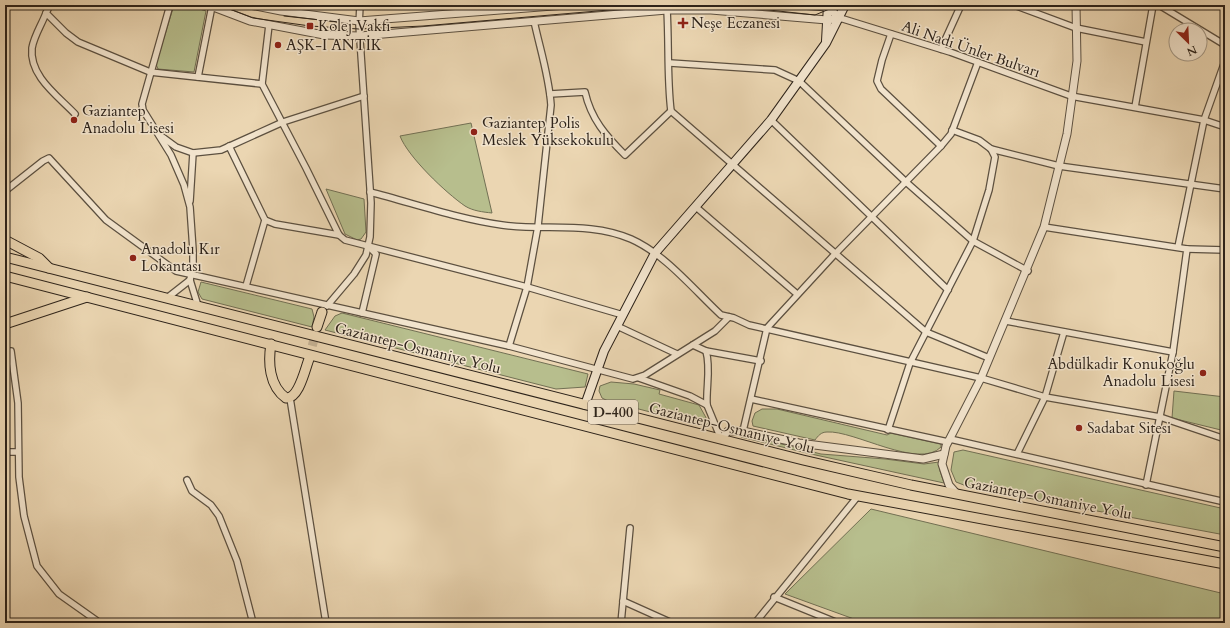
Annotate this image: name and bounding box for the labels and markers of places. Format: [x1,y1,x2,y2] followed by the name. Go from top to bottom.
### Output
[691,13,780,33] place label: Neşe Eczanesi
[318,16,390,36] place label: Kolej Vakfı
[678,18,688,28] marker: Neşe Eczanesi
[305,21,315,31] marker: Kolej Vakfı
[286,35,383,55] place label: AŞK-I ANTİK
[273,40,283,50] marker: AŞK-I ANTİK
[82,101,174,138] place label: Gaziantep Anadolu Lisesi
[482,113,614,150] place label: Gaziantep Polis Meslek Yüksekokulu
[69,115,79,125] marker: Gaziantep Anadolu Lisesi
[469,127,479,137] marker: Gaziantep Polis Meslek Yüksekokulu
[141,239,220,276] place label: Anadolu Kır Lokantası
[128,253,138,263] marker: Anadolu Kır Lokantası
[1047,354,1195,391] place label: Abdülkadir Konukoğlu Anadolu Lisesi
[1198,368,1208,378] marker: Abdülkadir Konukoğlu Anadolu Lisesi
[1087,418,1171,438] place label: Sadabat Sitesi
[1074,423,1084,433] marker: Sadabat Sitesi

